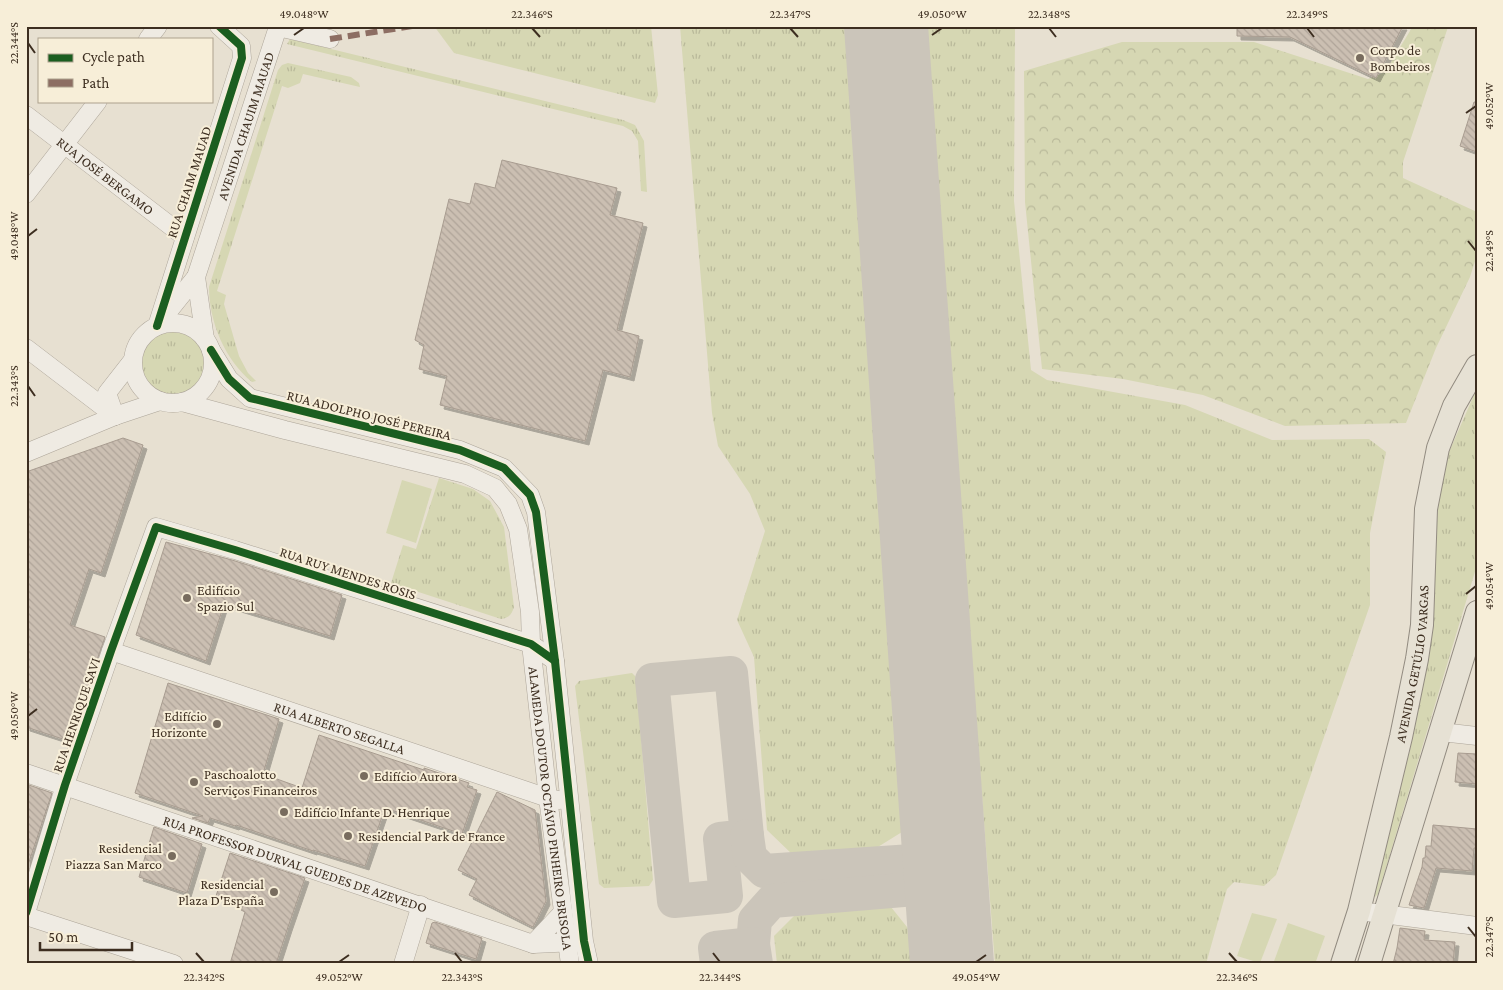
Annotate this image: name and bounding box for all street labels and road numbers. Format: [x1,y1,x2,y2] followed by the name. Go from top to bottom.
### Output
[214,50,277,202] street label: AVENIDA CHAUIM MAUAD
[163,124,215,240] street label: RUA CHAIM MAUAD
[54,134,157,218] street label: RUA JOSÉ BERGAMO
[285,387,453,443] street label: RUA ADOLPHO JOSÉ PEREIRA
[278,543,419,603] street label: RUA RUY MENDES ROSIS
[1392,584,1431,744] street label: AVENIDA GETÚLIO VARGAS
[49,656,103,774] street label: RUA HENRIQUE SAVI
[526,666,576,951] street label: ALAMEDA DOUTOR OCTÁVIO PINHEIRO BRISOLA
[272,698,407,757] street label: RUA ALBERTO SEGALLA
[161,812,429,916] street label: RUA PROFESSOR DURVAL GUEDES DE AZEVEDO

